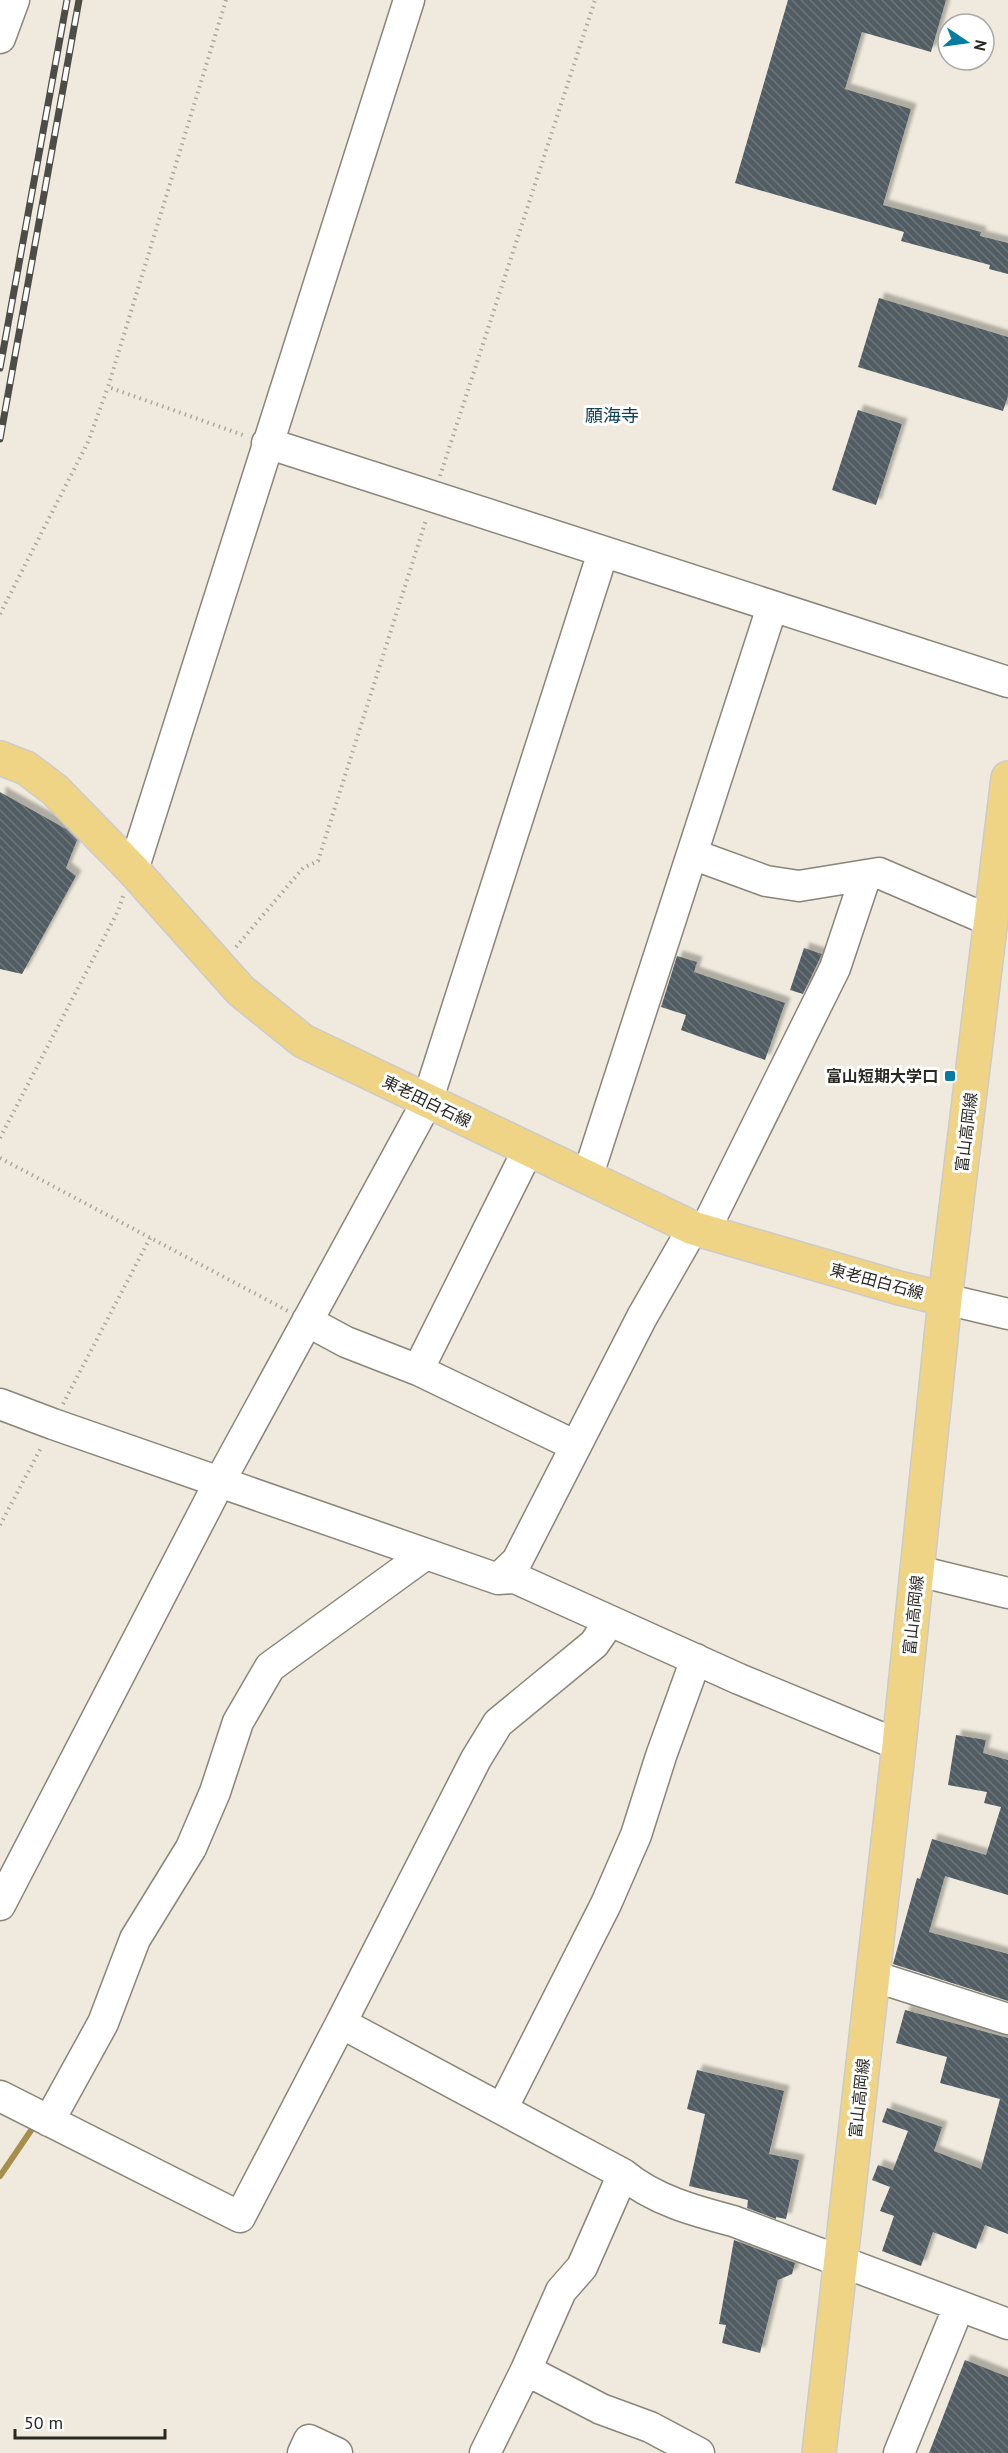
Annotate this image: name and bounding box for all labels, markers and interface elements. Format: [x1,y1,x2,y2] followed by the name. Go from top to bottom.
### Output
[936,12,996,72] north arrow
[970,38,992,53] text: N
[585,404,639,427] district label: 願海寺
[826,1066,938,1086] place label: 富山短期大学口
[943,1069,957,1083] marker: 富山短期大学口
[379,1071,475,1131] street label: 東老田白石線
[951,1091,981,1173] street label: 富山高岡線
[828,1259,926,1303] street label: 東老田白石線
[899,1574,927,1656] street label: 富山高岡線
[845,2057,873,2139] street label: 富山高岡線
[15,2402,165,2440] scale bar
[24,2411,63,2434] text: 50 m

